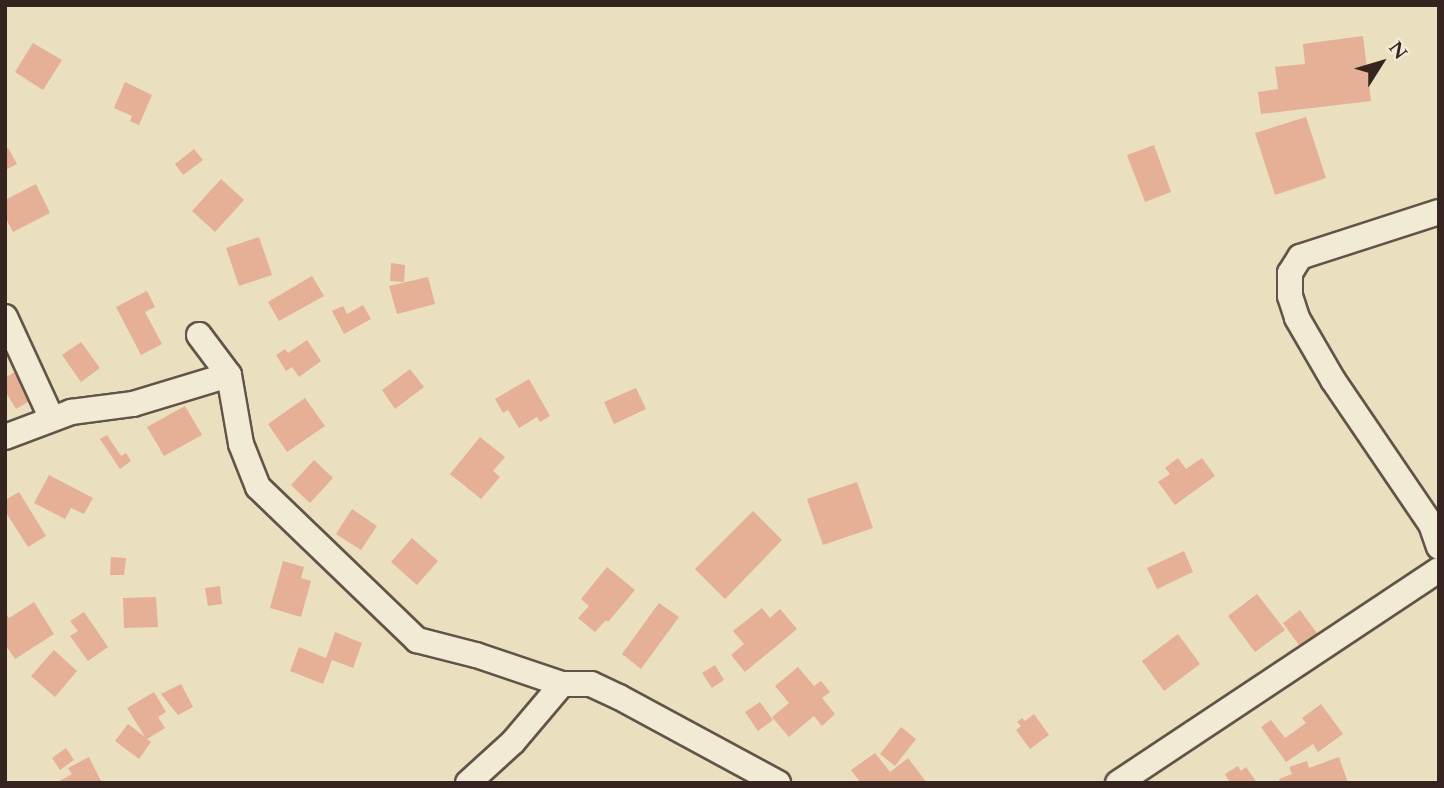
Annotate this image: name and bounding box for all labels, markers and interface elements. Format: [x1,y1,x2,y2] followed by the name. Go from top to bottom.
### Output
[1346,28,1416,98] north arrow
[1382,36,1413,65] text: N

